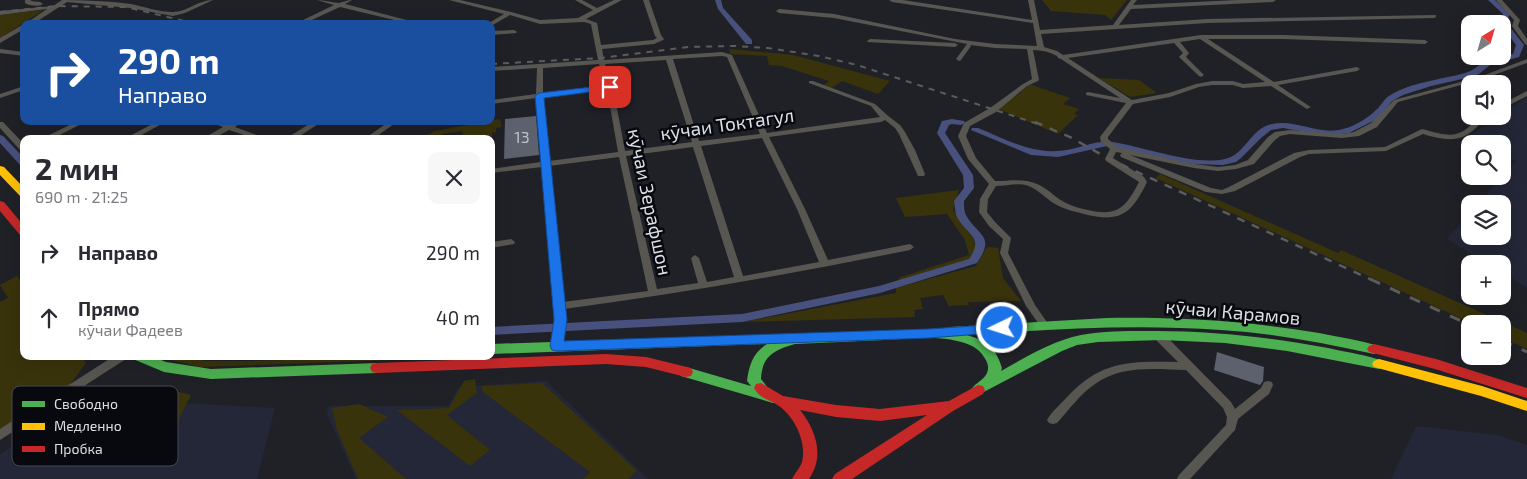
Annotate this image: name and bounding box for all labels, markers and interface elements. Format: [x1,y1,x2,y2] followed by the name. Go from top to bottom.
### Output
[1461,15,1511,65] north arrow
[1461,15,1511,365] map controls
[118,39,219,81] text: 290 m
[35,40,100,105] icon: right
[589,66,631,108] pin
[596,73,624,101] icon: arrive
[1461,75,1511,125] button: sound
[118,81,207,107] text: Направо
[659,103,795,145] street label: кӯчаи Токтагул
[623,126,677,278] street label: кӯчаи Зерафшон
[514,127,530,146] house number: 13
[1461,135,1511,185] button: search
[35,150,119,186] text: 2 мин
[428,152,480,204] button: close
[35,187,128,206] text: 690 m · 21:25
[1461,195,1511,245] button: layers
[35,239,63,267] icon: right
[78,241,158,264] text: Направо
[426,241,480,264] text: 290 m
[1461,255,1511,305] button: +
[1165,294,1301,330] street label: кӯчаи Карамов
[78,297,140,320] text: Прямо
[975,301,1027,353] position arrow
[35,304,63,332] icon: ahead
[436,306,480,329] text: 40 m
[1461,315,1511,365] button: −
[78,320,183,339] text: кӯчаи Фадеев
[12,386,178,466] legend
[54,395,118,412] text: Свободно
[54,417,122,434] text: Медленно
[54,440,103,457] text: Пробка

